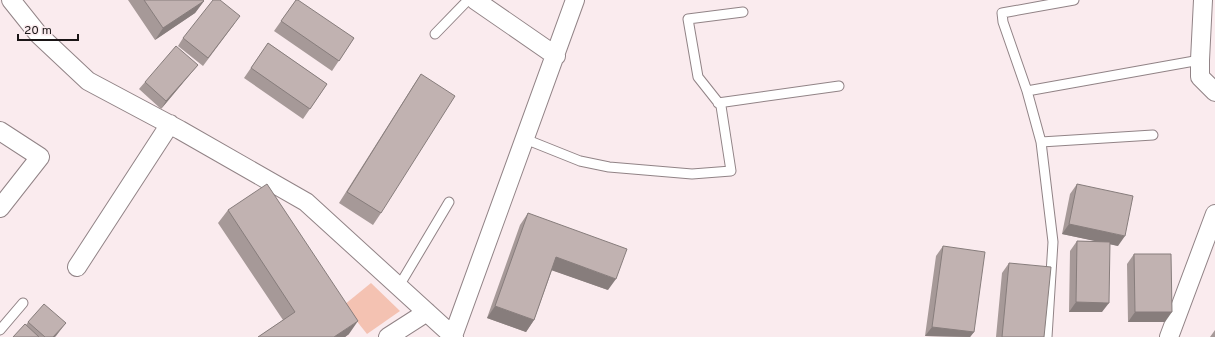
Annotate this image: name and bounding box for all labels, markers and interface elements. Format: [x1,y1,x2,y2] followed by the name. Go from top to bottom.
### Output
[18,16,78,42] scale bar
[24,23,52,39] text: 20 m

